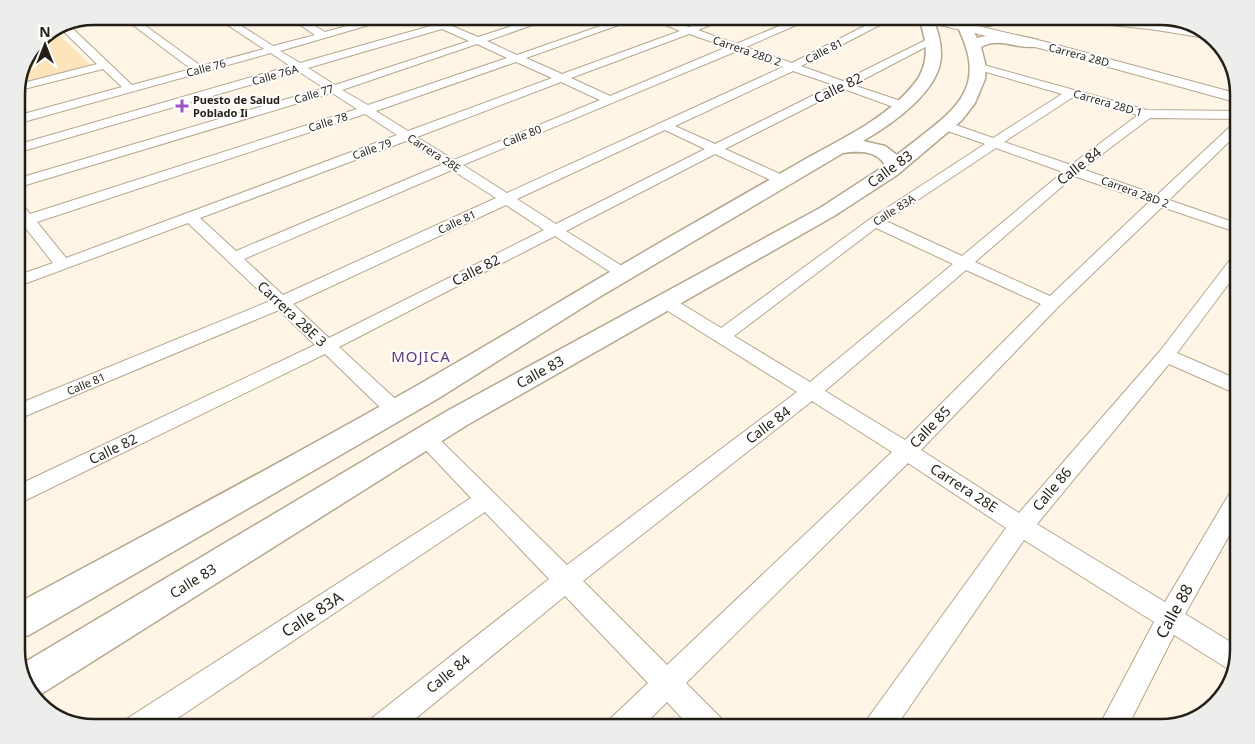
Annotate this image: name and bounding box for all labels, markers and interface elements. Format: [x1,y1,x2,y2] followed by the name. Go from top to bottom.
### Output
[20,20,70,70] north arrow
[39,22,51,41] text: N
[711,32,783,69] street label: Carrera 28D 2
[802,35,845,66] street label: Calle 81
[1047,39,1111,70] street label: Carrera 28D
[184,55,227,80] street label: Calle 76
[250,61,301,88] street label: Calle 76A
[810,68,865,107] street label: Calle 82
[292,80,335,107] street label: Calle 77
[1072,85,1144,120] street label: Carrera 28D 1
[193,92,280,120] place label: Puesto de Salud Poblado Ii
[175,99,189,113] marker: Puesto de Salud Poblado Ii
[306,108,349,135] street label: Calle 78
[500,121,543,150] street label: Calle 80
[405,130,464,175] street label: Carrera 28E
[350,135,393,162] street label: Calle 79
[1053,142,1105,189] street label: Calle 84
[863,146,916,191] street label: Calle 83
[1099,172,1171,211] street label: Carrera 28D 2
[870,190,919,229] street label: Calle 83A
[435,206,478,237] street label: Calle 81
[449,249,503,290] street label: Calle 82
[254,277,331,351] street label: Carrera 28E 3
[391,346,451,366] district label: MOJICA
[513,351,567,392] street label: Calle 83
[64,369,107,398] street label: Calle 81
[741,402,794,448] street label: Calle 84
[905,402,954,452] street label: Calle 85
[85,429,140,468] street label: Calle 82
[927,459,1002,516] street label: Carrera 28E
[1028,463,1075,515] street label: Calle 86
[166,559,220,602] street label: Calle 83
[1150,580,1198,642] street label: Calle 88
[277,586,348,642] street label: Calle 83A
[422,650,474,697] street label: Calle 84

